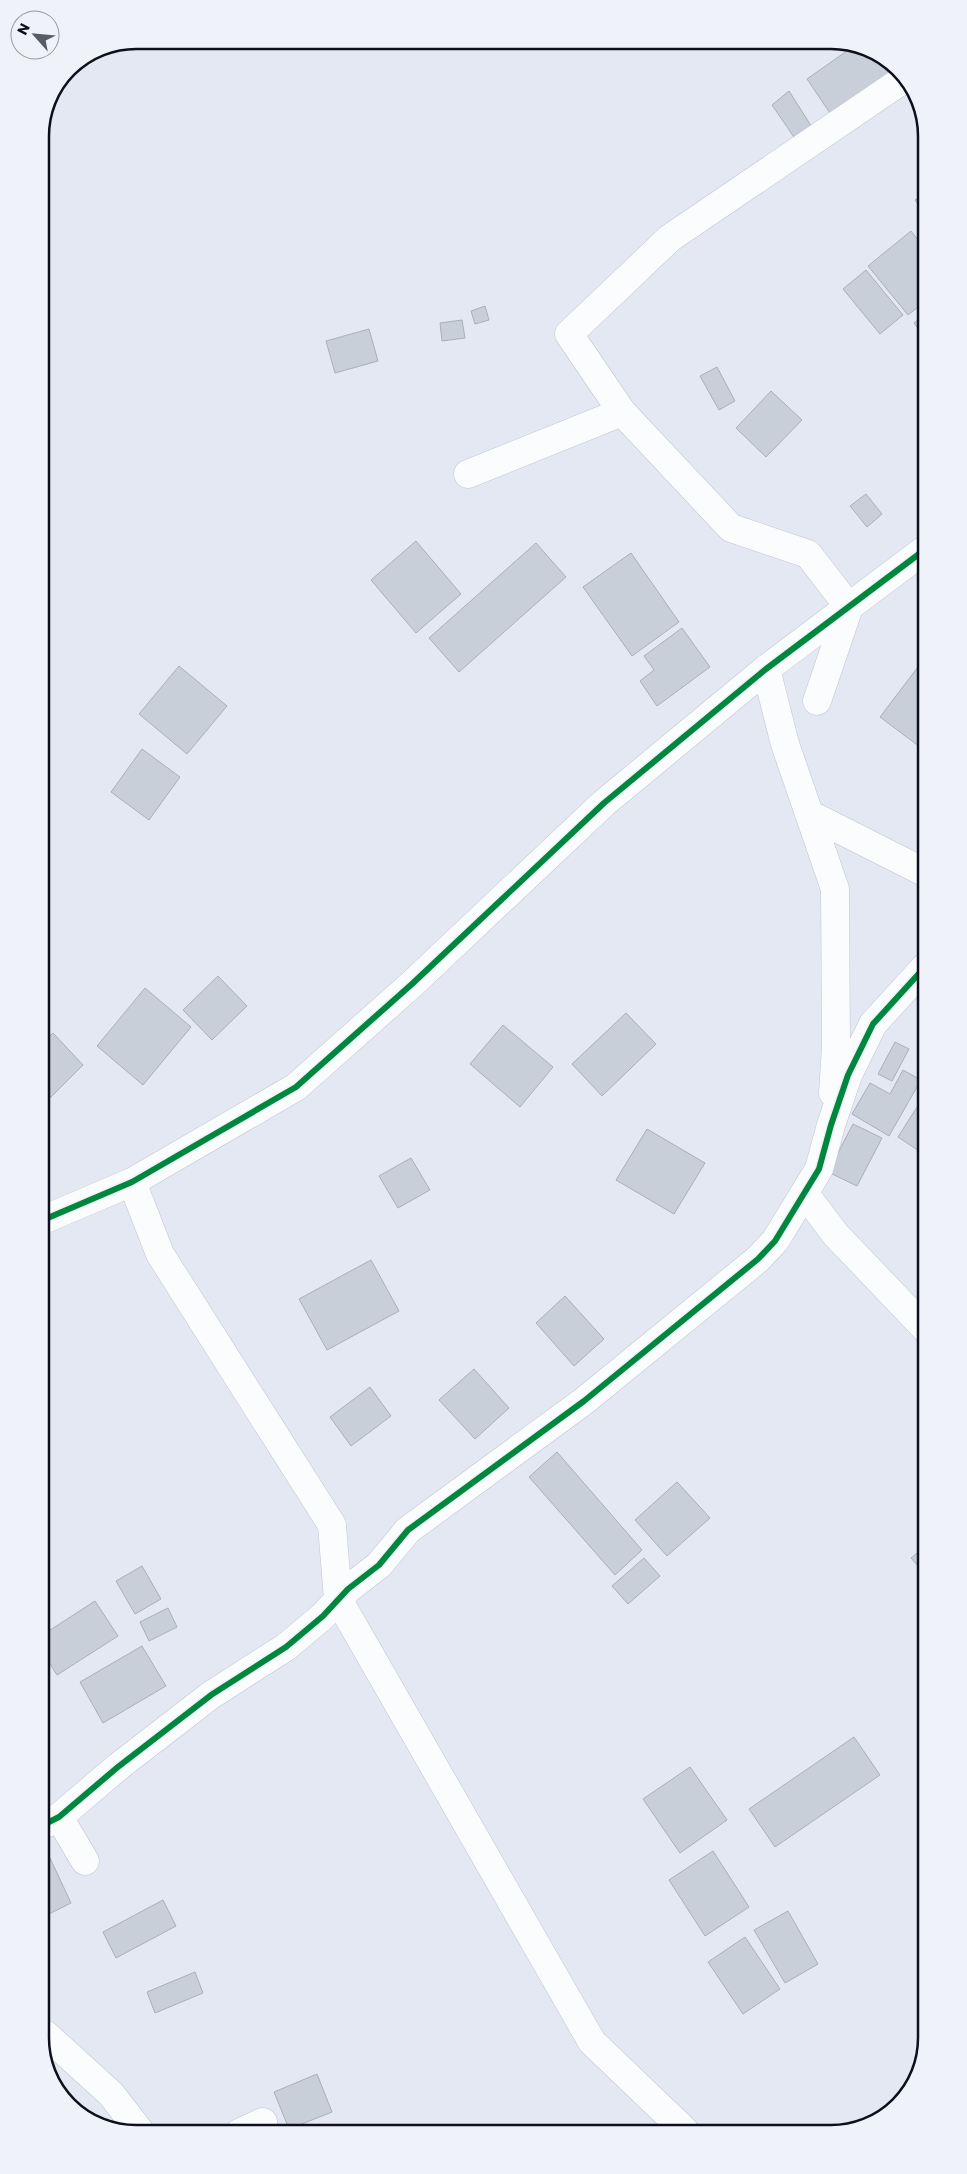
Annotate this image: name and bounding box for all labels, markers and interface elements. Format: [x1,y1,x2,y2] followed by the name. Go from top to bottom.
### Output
[10,10,60,60] north arrow
[12,20,35,38] text: N

